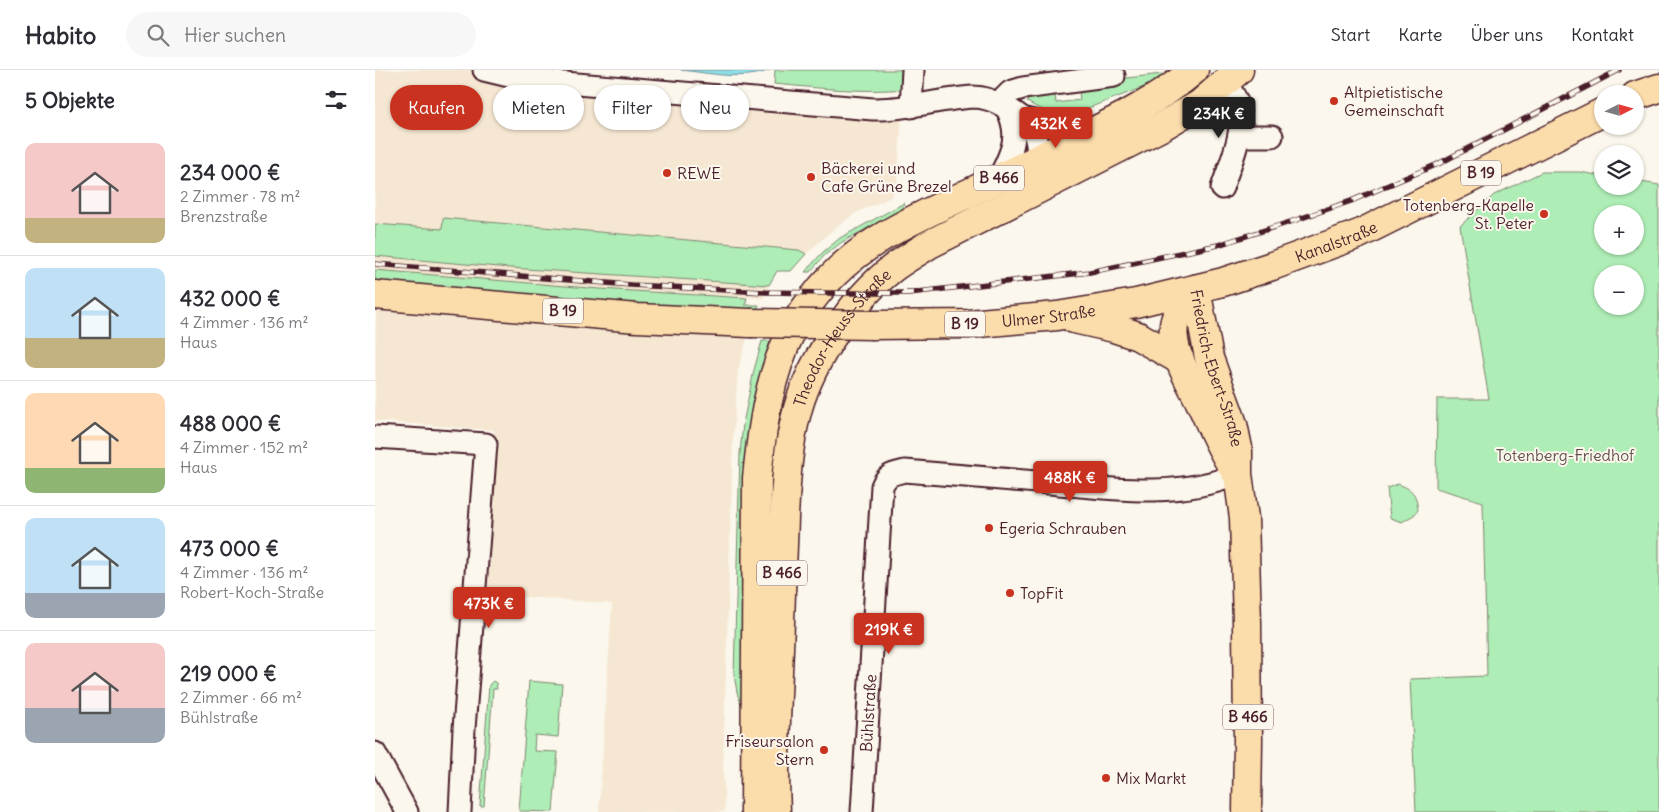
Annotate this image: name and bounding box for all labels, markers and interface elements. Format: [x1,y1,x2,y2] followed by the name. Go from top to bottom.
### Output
[126,12,476,57] search box
[25,20,96,50] text: Habito
[144,21,172,49] icon: search
[184,23,286,47] text: Hier suchen
[1331,23,1370,46] text: Start
[1398,23,1443,46] text: Karte
[1471,23,1543,46] text: Über uns
[1571,23,1634,46] text: Kontakt
[1344,82,1445,120] place label: Altpietistische Gemeinschaft
[390,85,483,130] chip: Kaufen
[493,85,584,130] chip: Mieten
[594,85,671,130] chip: Filter
[681,85,749,130] chip: Neu
[1594,85,1644,135] north arrow
[1594,85,1644,315] map controls
[322,86,350,114] icon: filters
[25,87,115,114] text: 5 Objekte
[1328,95,1340,107] marker: Altpietistische Gemeinschaft
[1178,97,1260,139] pin: 234K €
[1193,103,1245,123] text: 234K €
[1015,106,1097,149] pin: 432K €
[1030,113,1082,133] text: 432K €
[1594,145,1644,195] button: layers
[821,158,952,196] place label: Bäckerei und Cafe Grüne Brezel
[180,159,281,186] text: 234 000 €
[1461,160,1501,186] road number: B 19
[65,163,125,223] icon: home
[677,163,721,183] place label: REWE
[974,166,1024,190] road number: B 466
[661,167,673,179] marker: REWE
[805,171,817,183] marker: Bäckerei und Cafe Grüne Brezel
[180,186,301,206] text: 2 Zimmer · 78 m²
[1403,195,1534,233] place label: Totenberg-Kapelle St. Peter
[1594,205,1644,255] button: +
[180,206,268,226] text: Brenzstraße
[1538,208,1550,220] marker: Totenberg-Kapelle St. Peter
[1292,217,1381,267] street label: Kanalstraße
[789,264,895,409] street label: Theodor-Heuss-Straße
[1594,265,1644,315] button: −
[180,285,281,312] text: 432 000 €
[65,288,125,348] icon: home
[1186,288,1247,448] street label: Friedrich-Ebert-Straße
[543,298,583,324] road number: B 19
[1001,300,1097,331] street label: Ulmer Straße
[180,312,309,332] text: 4 Zimmer · 136 m²
[945,312,985,336] road number: B 19
[180,332,217,352] text: Haus
[180,410,281,437] text: 488 000 €
[65,413,125,473] icon: home
[180,437,308,457] text: 4 Zimmer · 152 m²
[1496,445,1635,465] park label: Totenberg-Friedhof
[180,457,217,477] text: Haus
[1029,460,1111,503] pin: 488K €
[1044,467,1096,487] text: 488K €
[999,518,1127,538] place label: Egeria Schrauben
[983,522,995,534] marker: Egeria Schrauben
[180,535,279,562] text: 473 000 €
[65,538,125,598] icon: home
[757,560,807,586] road number: B 466
[180,562,309,582] text: 4 Zimmer · 136 m²
[180,582,324,602] text: Robert-Koch-Straße
[1020,583,1064,603] place label: TopFit
[448,586,530,629] pin: 473K €
[1004,587,1016,599] marker: TopFit
[464,593,514,613] text: 473K €
[848,612,930,655] pin: 219K €
[865,619,913,639] text: 219K €
[180,660,277,687] text: 219 000 €
[65,663,125,723] icon: home
[856,674,880,753] street label: Bühlstraße
[180,687,302,707] text: 2 Zimmer · 66 m²
[1223,704,1273,730] road number: B 466
[180,707,258,727] text: Bühlstraße
[725,731,814,769] place label: Friseursalon Stern
[818,744,830,756] marker: Friseursalon Stern
[1116,768,1187,788] place label: Mix Markt
[1100,772,1112,784] marker: Mix Markt

